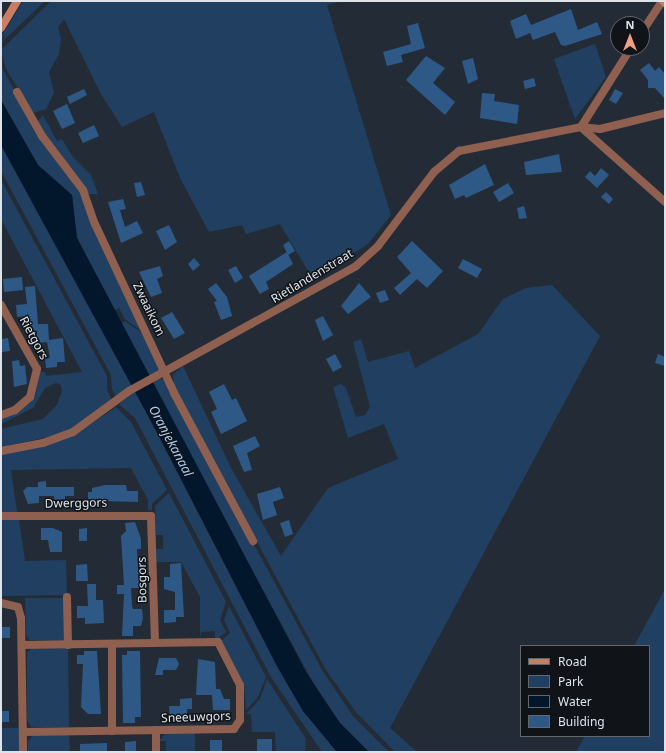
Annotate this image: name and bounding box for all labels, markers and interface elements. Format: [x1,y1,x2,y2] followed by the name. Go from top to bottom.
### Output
[610,16,650,56] north arrow
[626,17,634,32] text: N
[268,246,356,306] street label: Rietlandenstraat
[130,280,168,338] street label: Zwaaikom
[17,314,51,362] street label: Rietgors
[146,403,196,479] water label: Oranjekanaal
[45,495,107,511] street label: Dwerggors
[134,557,150,603] street label: Bosgors
[520,645,650,737] legend
[558,653,587,670] text: Road
[558,673,583,690] text: Park
[558,693,592,710] text: Water
[161,709,231,725] street label: Sneeuwgors
[558,713,605,730] text: Building

